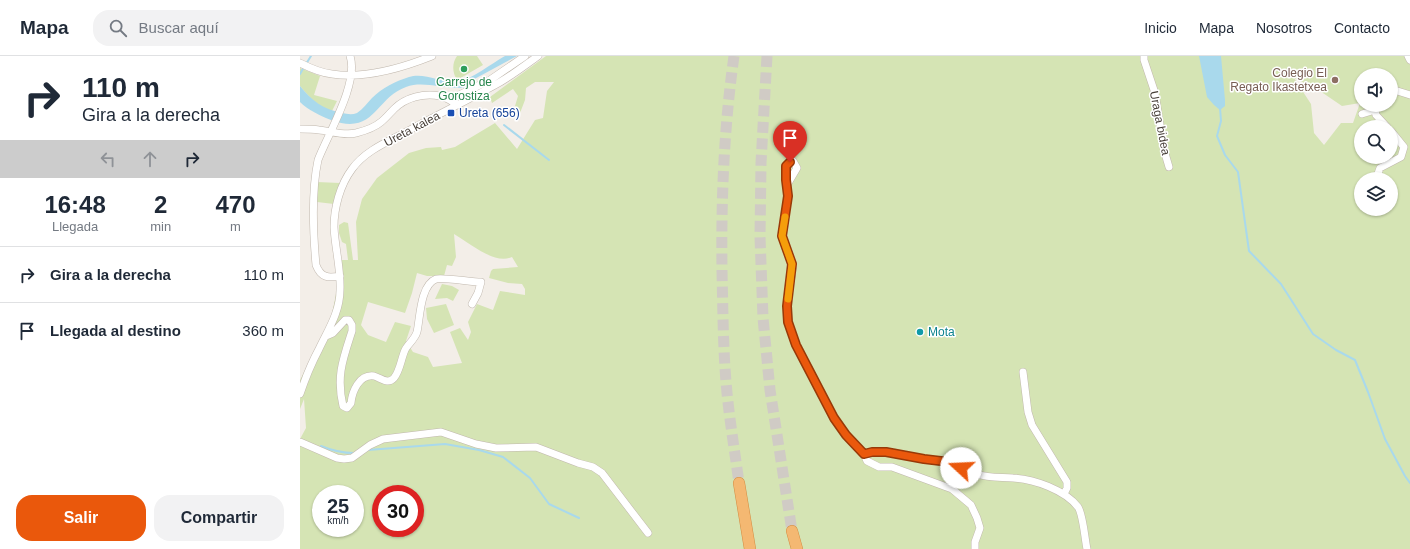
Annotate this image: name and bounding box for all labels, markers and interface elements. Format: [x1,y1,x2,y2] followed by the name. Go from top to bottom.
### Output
[93,10,373,46] search box
[20,17,69,38] text: Mapa
[107,17,129,39] icon: search
[139,19,219,36] text: Buscar aquí
[1144,20,1177,36] text: Inicio
[1199,20,1234,36] text: Mapa
[1256,20,1312,36] text: Nosotros
[1334,20,1390,36] text: Contacto
[459,64,469,74] marker: Carrejo de Gorostiza
[1230,66,1327,94] place label: Colegio El Regato Ikastetxea
[1354,68,1398,216] map controls
[1354,68,1398,112] button: sound
[16,72,68,124] icon: right
[82,72,160,103] text: 110 m
[436,75,492,103] place label: Carrejo de Gorostiza
[1330,75,1340,85] marker: Colegio El Regato Ikastetxea
[1147,90,1173,157] street label: Uraga bidea
[82,105,220,125] text: Gira a la derecha
[459,106,520,120] place label: Ureta (656)
[382,108,443,150] street label: Ureta kalea
[446,108,456,118] marker: Ureta (656)
[1354,120,1398,164] button: search
[773,121,807,162] pin
[779,127,801,149] icon: arrive
[97,148,119,170] icon: left
[139,148,161,170] icon: ahead
[181,148,203,170] icon: right
[1354,172,1398,216] button: layers
[44,191,106,218] text: 16:48
[154,191,167,218] text: 2
[216,191,256,218] text: 470
[52,219,98,234] text: Llegada
[150,219,171,234] text: min
[230,219,241,234] text: m
[16,264,38,286] icon: right
[50,266,171,283] text: Gira a la derecha
[243,266,284,283] text: 110 m
[16,320,38,342] icon: arrive
[50,322,181,339] text: Llegada al destino
[242,322,284,339] text: 360 m
[928,325,955,339] place label: Mota
[915,327,925,337] marker: Mota
[940,447,982,489] position arrow
[372,485,424,537] speed limit sign: 30
[16,495,146,541] button: Salir
[154,495,284,541] button: Compartir
[327,495,349,517] text: 25
[327,515,349,526] text: km/h

